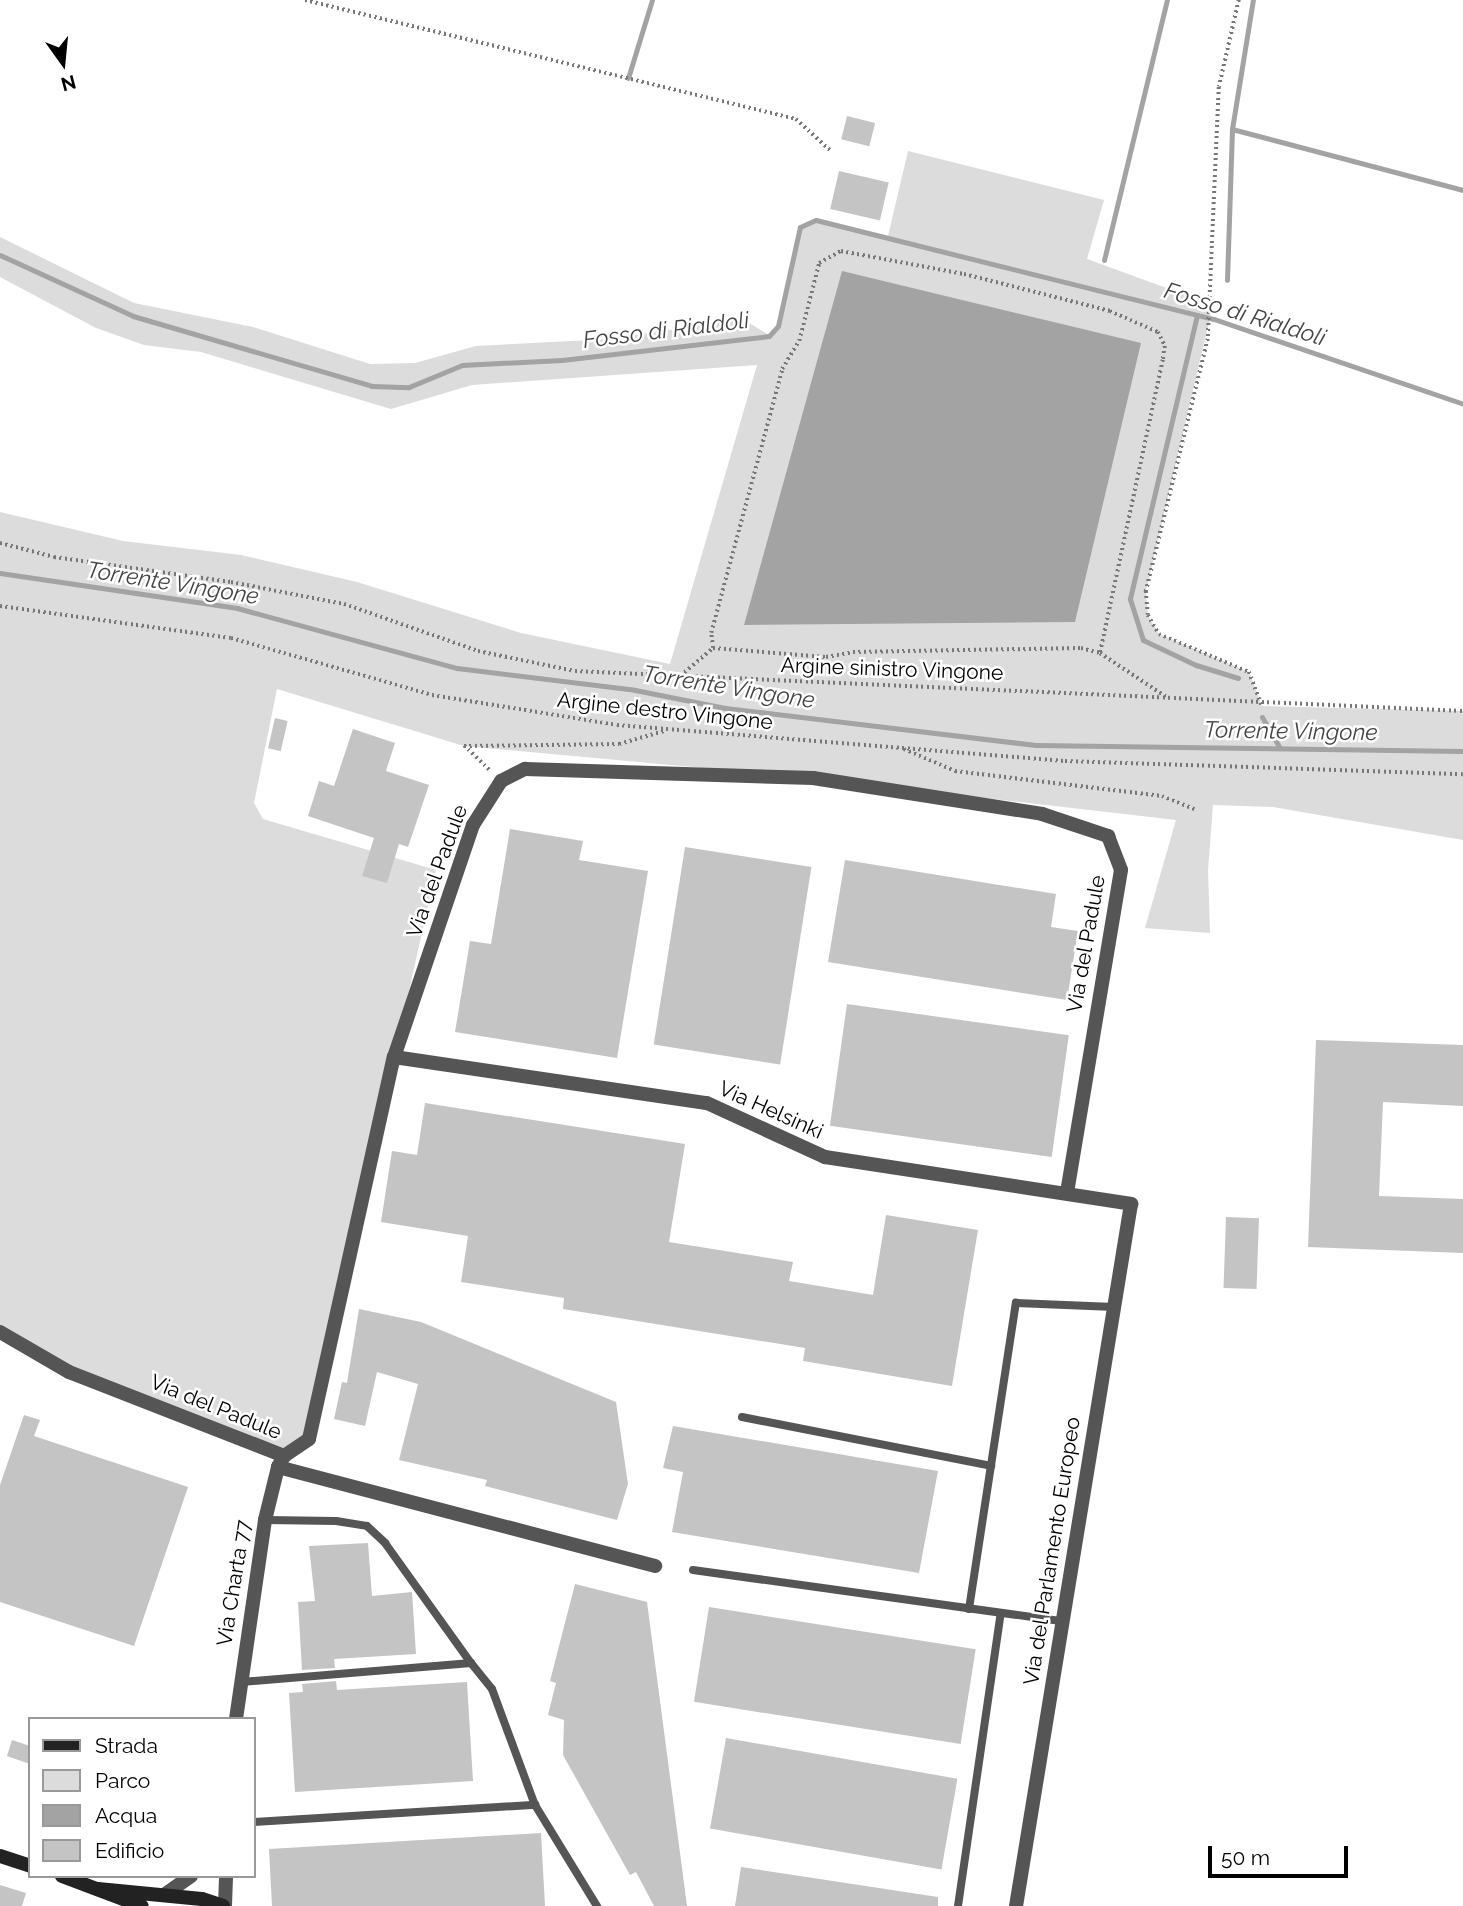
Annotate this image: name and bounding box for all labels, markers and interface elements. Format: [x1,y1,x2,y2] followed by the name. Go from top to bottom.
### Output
[28,28,98,98] north arrow
[59,71,78,96] text: N
[1161,276,1329,352] water label: Fosso di Rialdoli
[581,306,751,354] water label: Fosso di Rialdoli
[85,556,261,610] water label: Torrente Vingone
[780,653,1004,685] street label: Argine sinistro Vingone
[641,660,817,714] water label: Torrente Vingone
[556,687,774,735] street label: Argine destro Vingone
[1204,716,1378,746] water label: Torrente Vingone
[401,801,473,941] street label: Via del Padule
[1061,873,1111,1015] street label: Via del Padule
[715,1076,827,1144] street label: Via Helsinki
[146,1369,286,1445] street label: Via del Padule
[1018,1415,1086,1687] street label: Via del Parlamento Europeo
[212,1518,256,1648] street label: Via Charta 77
[28,1717,256,1878] legend
[95,1733,158,1758] text: Strada
[95,1768,150,1793] text: Parco
[95,1803,157,1828] text: Acqua
[1211,1832,1351,1876] scale bar
[95,1838,164,1863] text: Edificio
[1221,1845,1270,1870] text: 50 m

